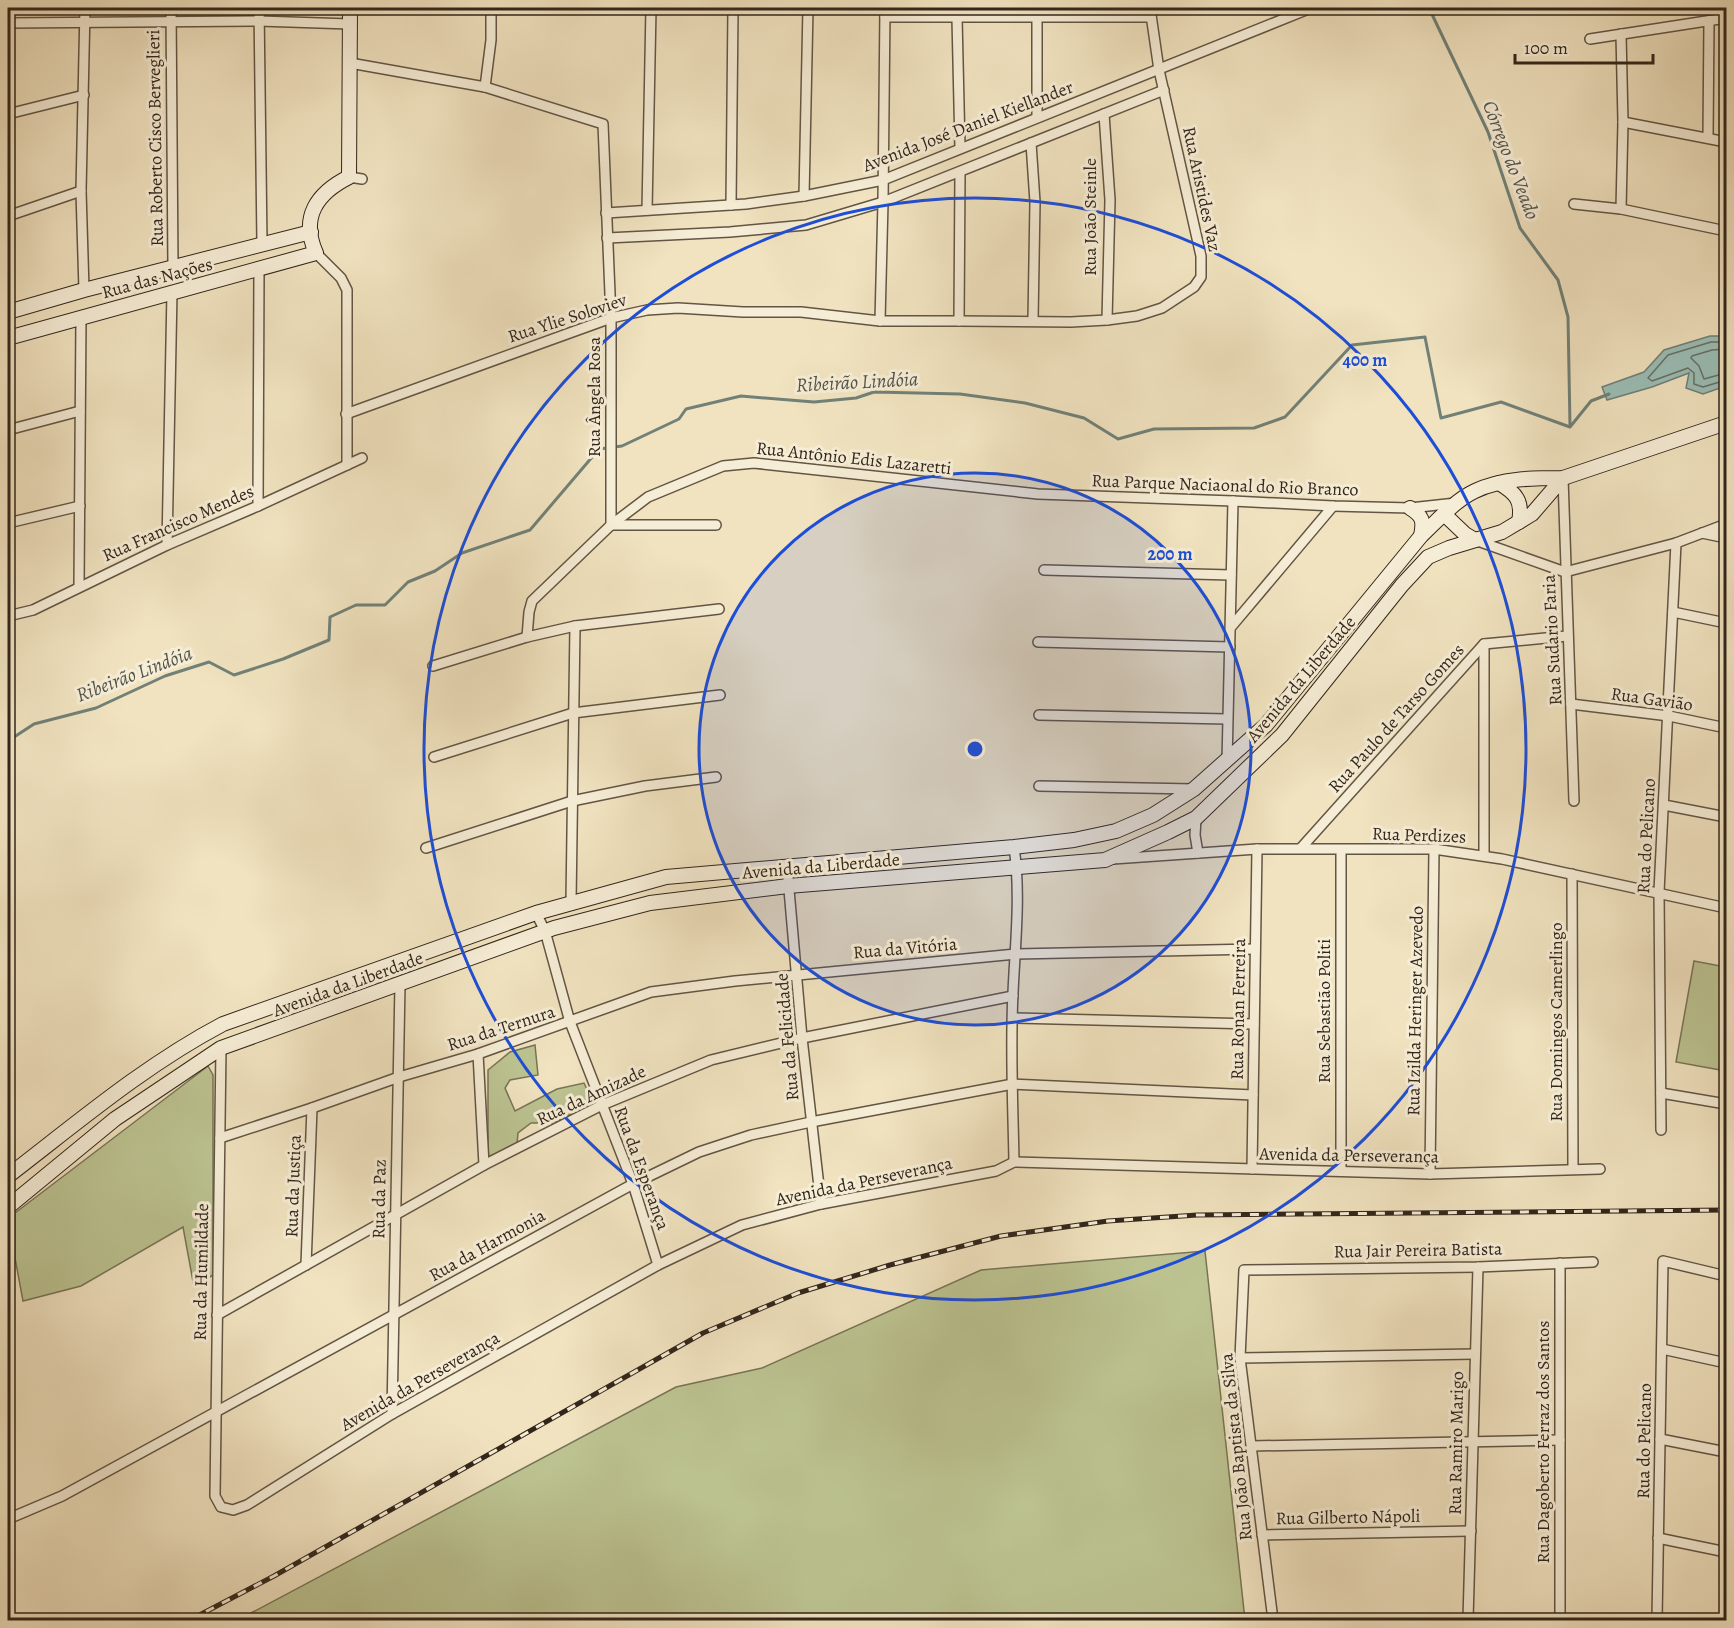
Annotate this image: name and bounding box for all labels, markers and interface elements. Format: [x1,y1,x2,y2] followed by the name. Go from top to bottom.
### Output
[1515,27,1653,65] scale bar
[141,29,169,247] street label: Rua Roberto Cisco Berveglieri
[1524,36,1568,60] text: 100 m
[858,75,1077,178] street label: Avenida José Daniel Kiellander
[1476,97,1546,223] water label: Córrego do Veado
[1177,124,1227,254] street label: Rua Aristides Vaz
[1078,158,1102,276] street label: Rua João Steinle
[99,252,215,304] street label: Rua das Nações
[505,287,630,348] street label: Rua Ylie Soloviev
[582,336,606,457] street label: Rua Ângela Rosa
[1343,348,1387,372] text: 400 m
[795,365,919,399] water label: Ribeirão Lindóia
[755,436,953,480] street label: Rua Antônio Edis Lazaretti
[1091,468,1359,502] street label: Rua Parque Naciaonal do Rio Branco
[98,479,258,567] street label: Rua Francisco Mendes
[1147,542,1193,566] text: 200 m
[1537,573,1567,706] street label: Rua Sudario Faria
[1240,611,1361,748] street label: Avenida da Liberdade
[1323,638,1469,798] street label: Rua Paulo de Tarso Gomes
[72,639,196,709] water label: Ribeirão Lindóia
[1609,681,1695,717] street label: Rua Gavião
[965,739,985,759] centre of rings
[1631,778,1661,894] street label: Rua do Pelicano
[1371,821,1467,849] street label: Rua Perdizes
[740,847,901,885] street label: Avenida da Liberdade
[1401,906,1429,1116] street label: Rua Izilda Heringer Azevedo
[1544,922,1568,1122] street label: Rua Domingos Camerlingo
[852,931,959,965] street label: Rua da Vitória
[1225,937,1251,1080] street label: Rua Ronan Ferreira
[1312,939,1336,1083] street label: Rua Sebastião Politi
[269,946,426,1023] street label: Avenida da Liberdade
[769,972,805,1102] street label: Rua da Felicidade
[444,999,559,1057] street label: Rua da Ternura
[532,1059,650,1131] street label: Rua da Amizade
[608,1103,676,1234] street label: Rua da Esperança
[279,1134,307,1238] street label: Rua da Justiça
[1258,1141,1440,1169] street label: Avenida da Perseverança
[772,1150,955,1212] street label: Avenida da Perseverança
[366,1159,392,1239] street label: Rua da Paz
[188,1203,214,1341] street label: Rua da Humildade
[425,1203,550,1287] street label: Rua da Harmonia
[1333,1237,1503,1263] street label: Rua Jair Pereira Batista
[1531,1320,1555,1564] street label: Rua Dagoberto Ferraz dos Santos
[335,1325,504,1437] street label: Avenida da Perseverança
[1214,1351,1258,1542] street label: Rua João Baptista da Silva
[1443,1371,1469,1515] street label: Rua Ramiro Marigo
[1631,1383,1657,1499] street label: Rua do Pelicano
[1275,1504,1421,1530] street label: Rua Gilberto Nápoli

